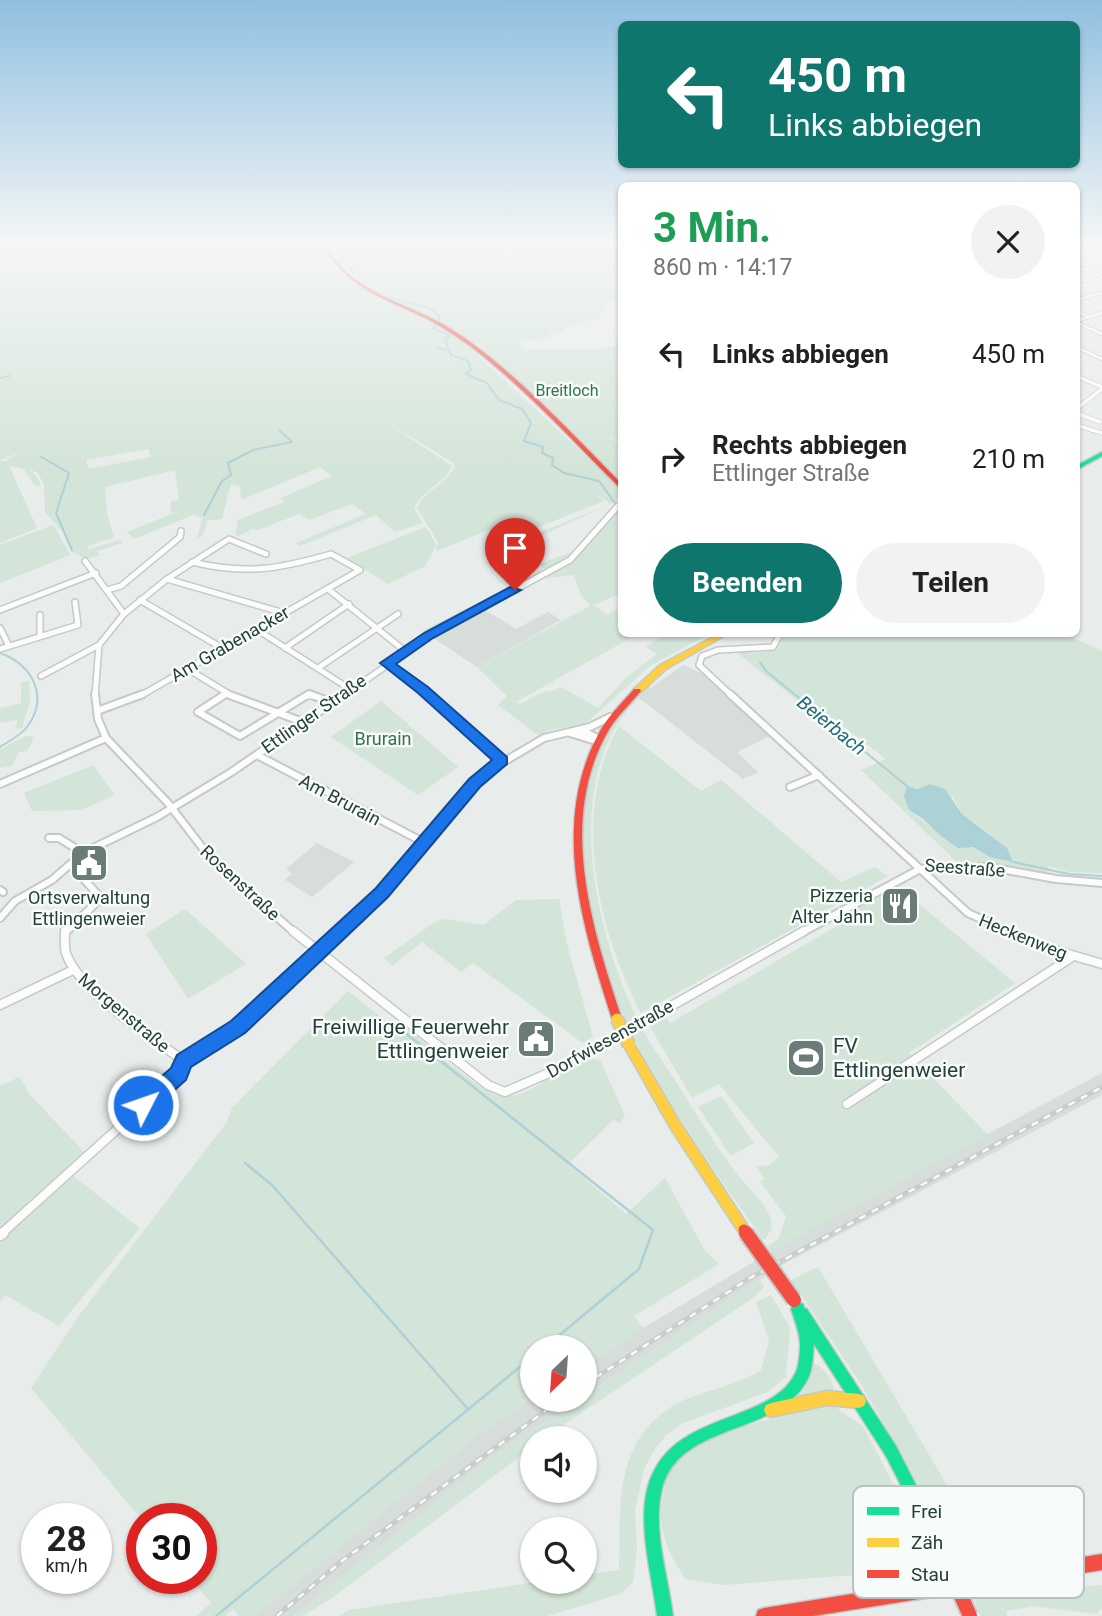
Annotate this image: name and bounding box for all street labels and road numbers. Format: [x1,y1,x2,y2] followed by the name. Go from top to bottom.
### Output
[167,601,293,686] street label: Am Grabenacker
[257,670,370,758] street label: Ettlinger Straße
[296,769,384,830] street label: Am Brurain
[196,840,284,925] street label: Rosenstraße
[924,854,1006,881] street label: Seestraße
[976,909,1070,964] street label: Heckenweg
[74,968,174,1057] street label: Morgenstraße
[543,995,677,1082] street label: Dorfwiesenstraße

